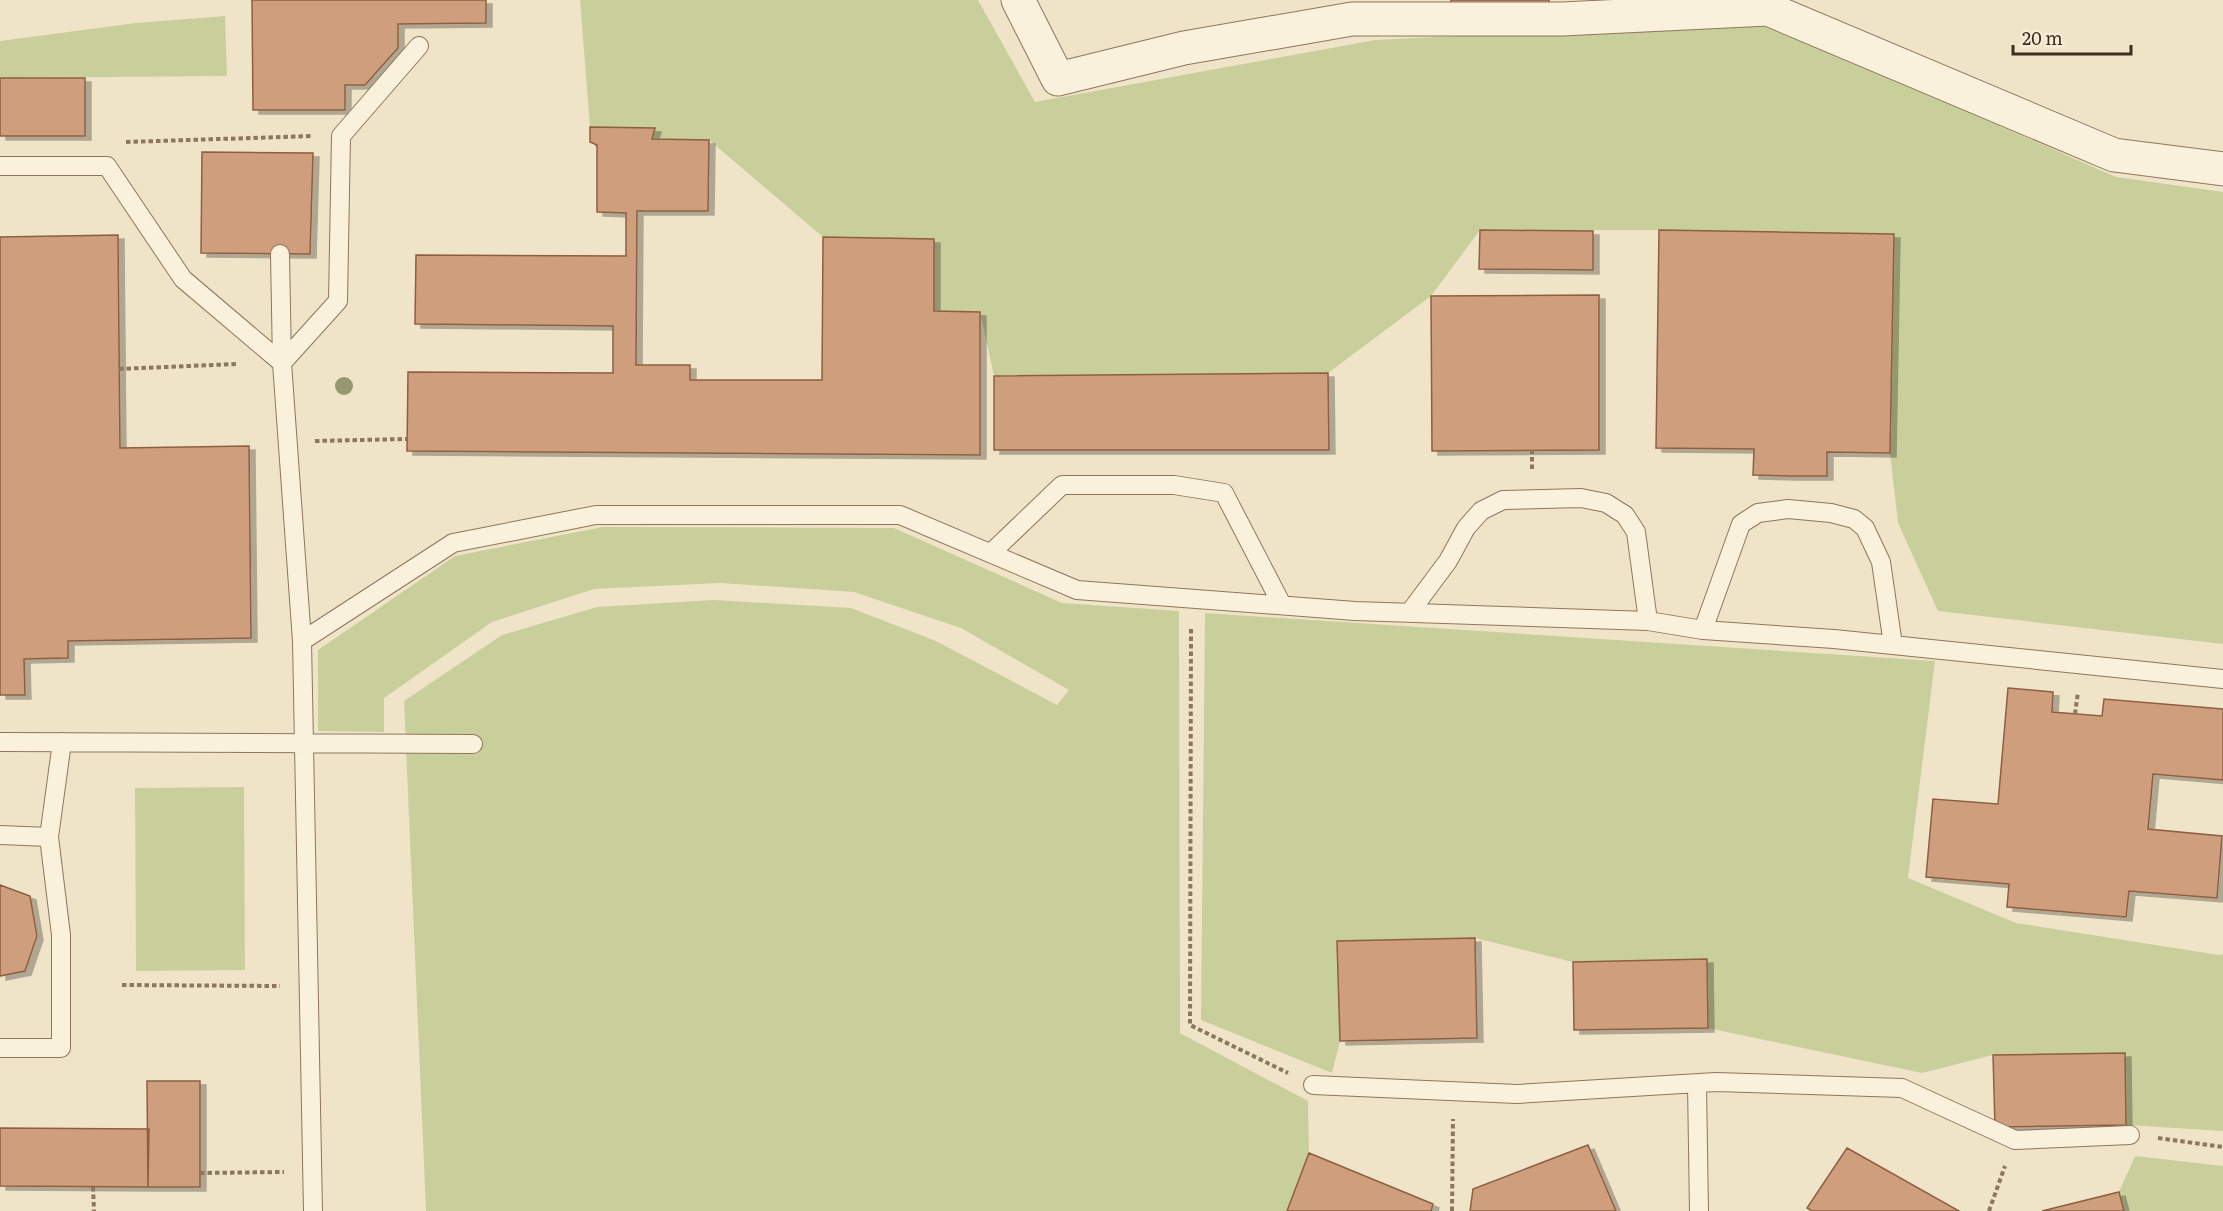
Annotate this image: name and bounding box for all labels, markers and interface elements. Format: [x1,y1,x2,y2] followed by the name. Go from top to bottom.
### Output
[2013,18,2132,56] scale bar
[2022,24,2063,51] text: 20 m

